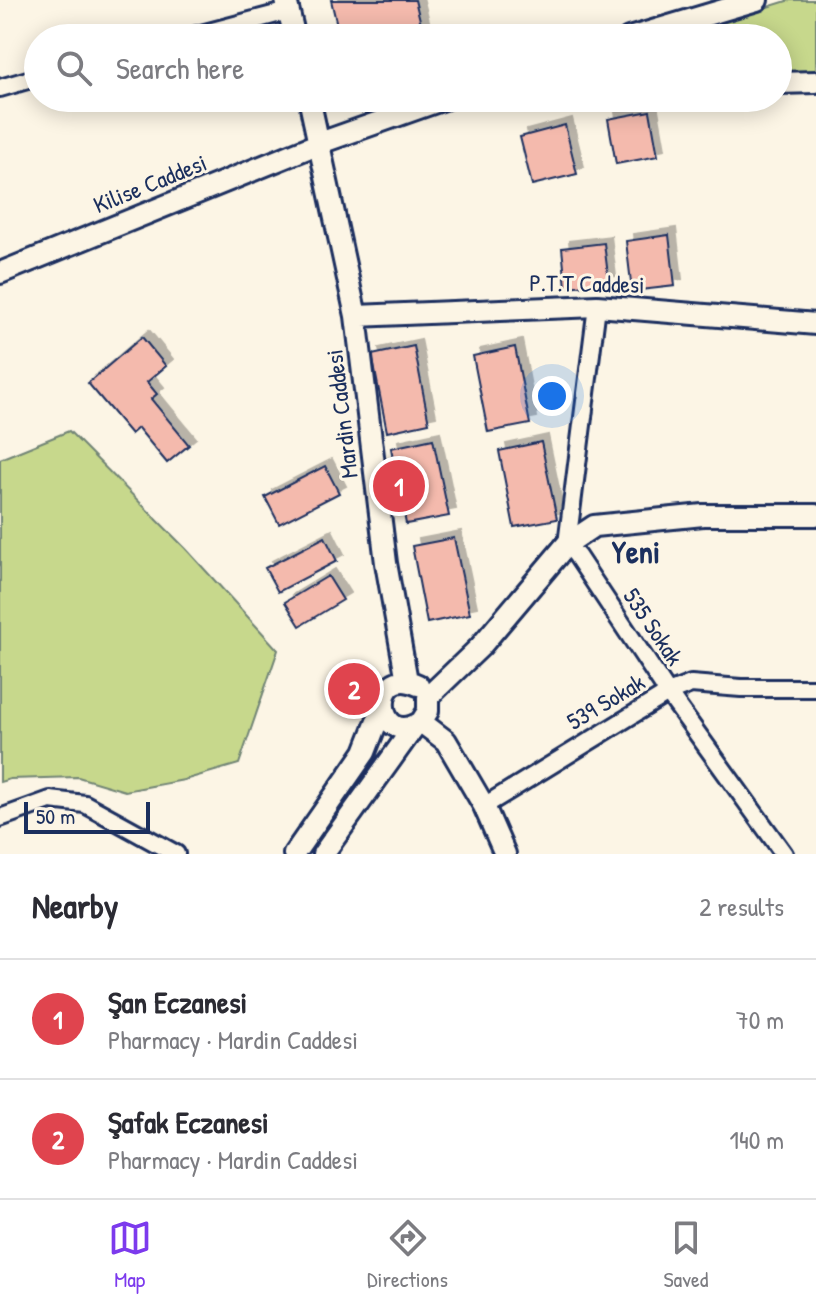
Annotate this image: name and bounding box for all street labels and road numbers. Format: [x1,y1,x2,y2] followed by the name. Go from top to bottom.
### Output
[88,146,211,220] street label: Kilise Caddesi
[529,266,645,300] street label: P.T.T Caddesi
[317,348,365,480] street label: Mardin Caddesi
[616,582,691,671] street label: 535 Sokak
[561,665,650,737] street label: 539 Sokak

